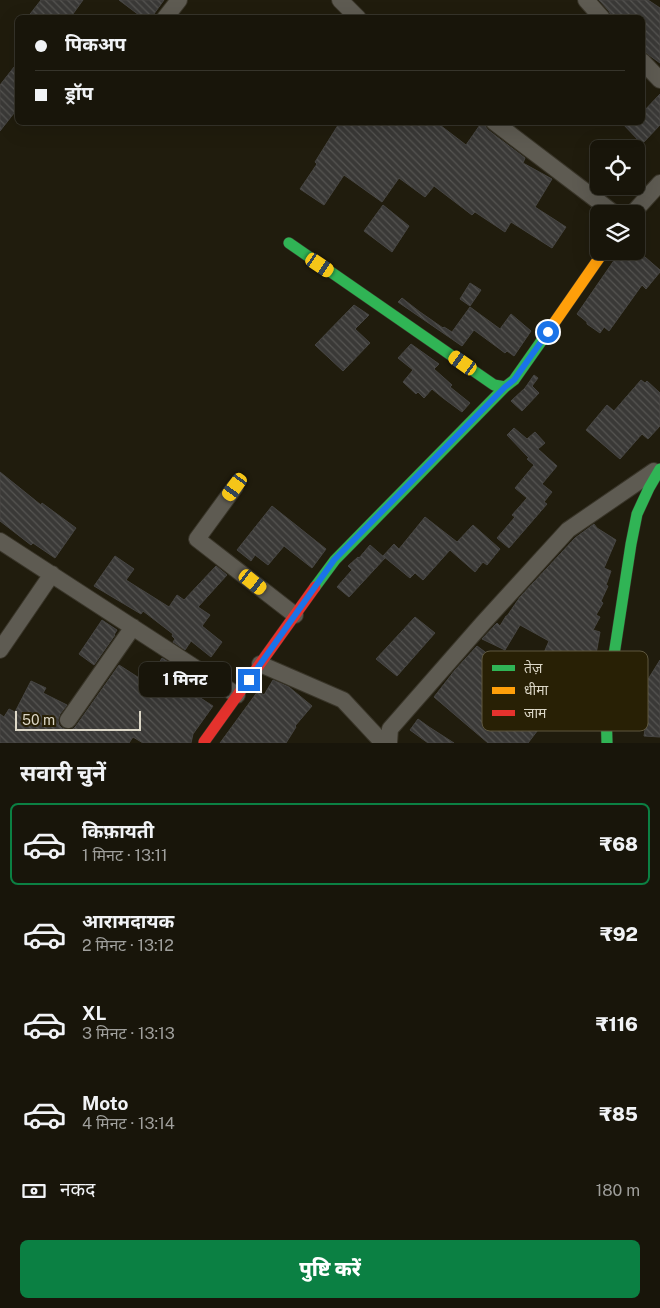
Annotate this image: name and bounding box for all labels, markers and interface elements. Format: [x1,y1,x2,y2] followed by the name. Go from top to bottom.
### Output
[65,33,126,55] text: पिकअप
[65,82,93,104] text: ड्रॉप
[590,140,645,260] map controls
[590,140,645,195] button: locate
[590,205,645,260] button: layers
[303,250,336,280] car
[537,321,559,343] route start
[446,348,479,378] car
[220,470,249,504] car
[236,567,269,597] car
[482,651,648,731] legend
[524,659,543,676] text: तेज़
[139,662,232,698] callout: 1 मिनट
[238,669,260,691] route end
[163,670,207,689] text: 1 मिनट
[524,682,549,698] text: धीमा
[524,705,547,721] text: जाम
[15,708,141,731] scale bar
[22,712,55,728] text: 50 m
[20,760,106,786] text: सवारी चुनें
[82,820,154,842] text: किफ़ायती
[22,822,67,867] icon: car
[599,833,638,855] text: ₹68
[82,846,168,865] text: 1 मिनट · 13:11
[82,910,174,932] text: आरामदायक
[22,912,67,957] icon: car
[600,923,638,945] text: ₹92
[82,936,174,955] text: 2 मिनट · 13:12
[22,1002,67,1047] icon: car
[82,1002,107,1024] text: XL
[596,1013,638,1035] text: ₹116
[82,1024,175,1043] text: 3 मिनट · 13:13
[22,1092,67,1137] icon: car
[82,1092,128,1114] text: Moto
[599,1103,638,1125] text: ₹85
[82,1114,175,1133] text: 4 मिनट · 13:14
[20,1177,48,1205] icon: cash
[60,1178,95,1200] text: नकद
[596,1181,640,1200] text: 180 m
[20,1240,640,1298] button: पुष्टि करें

